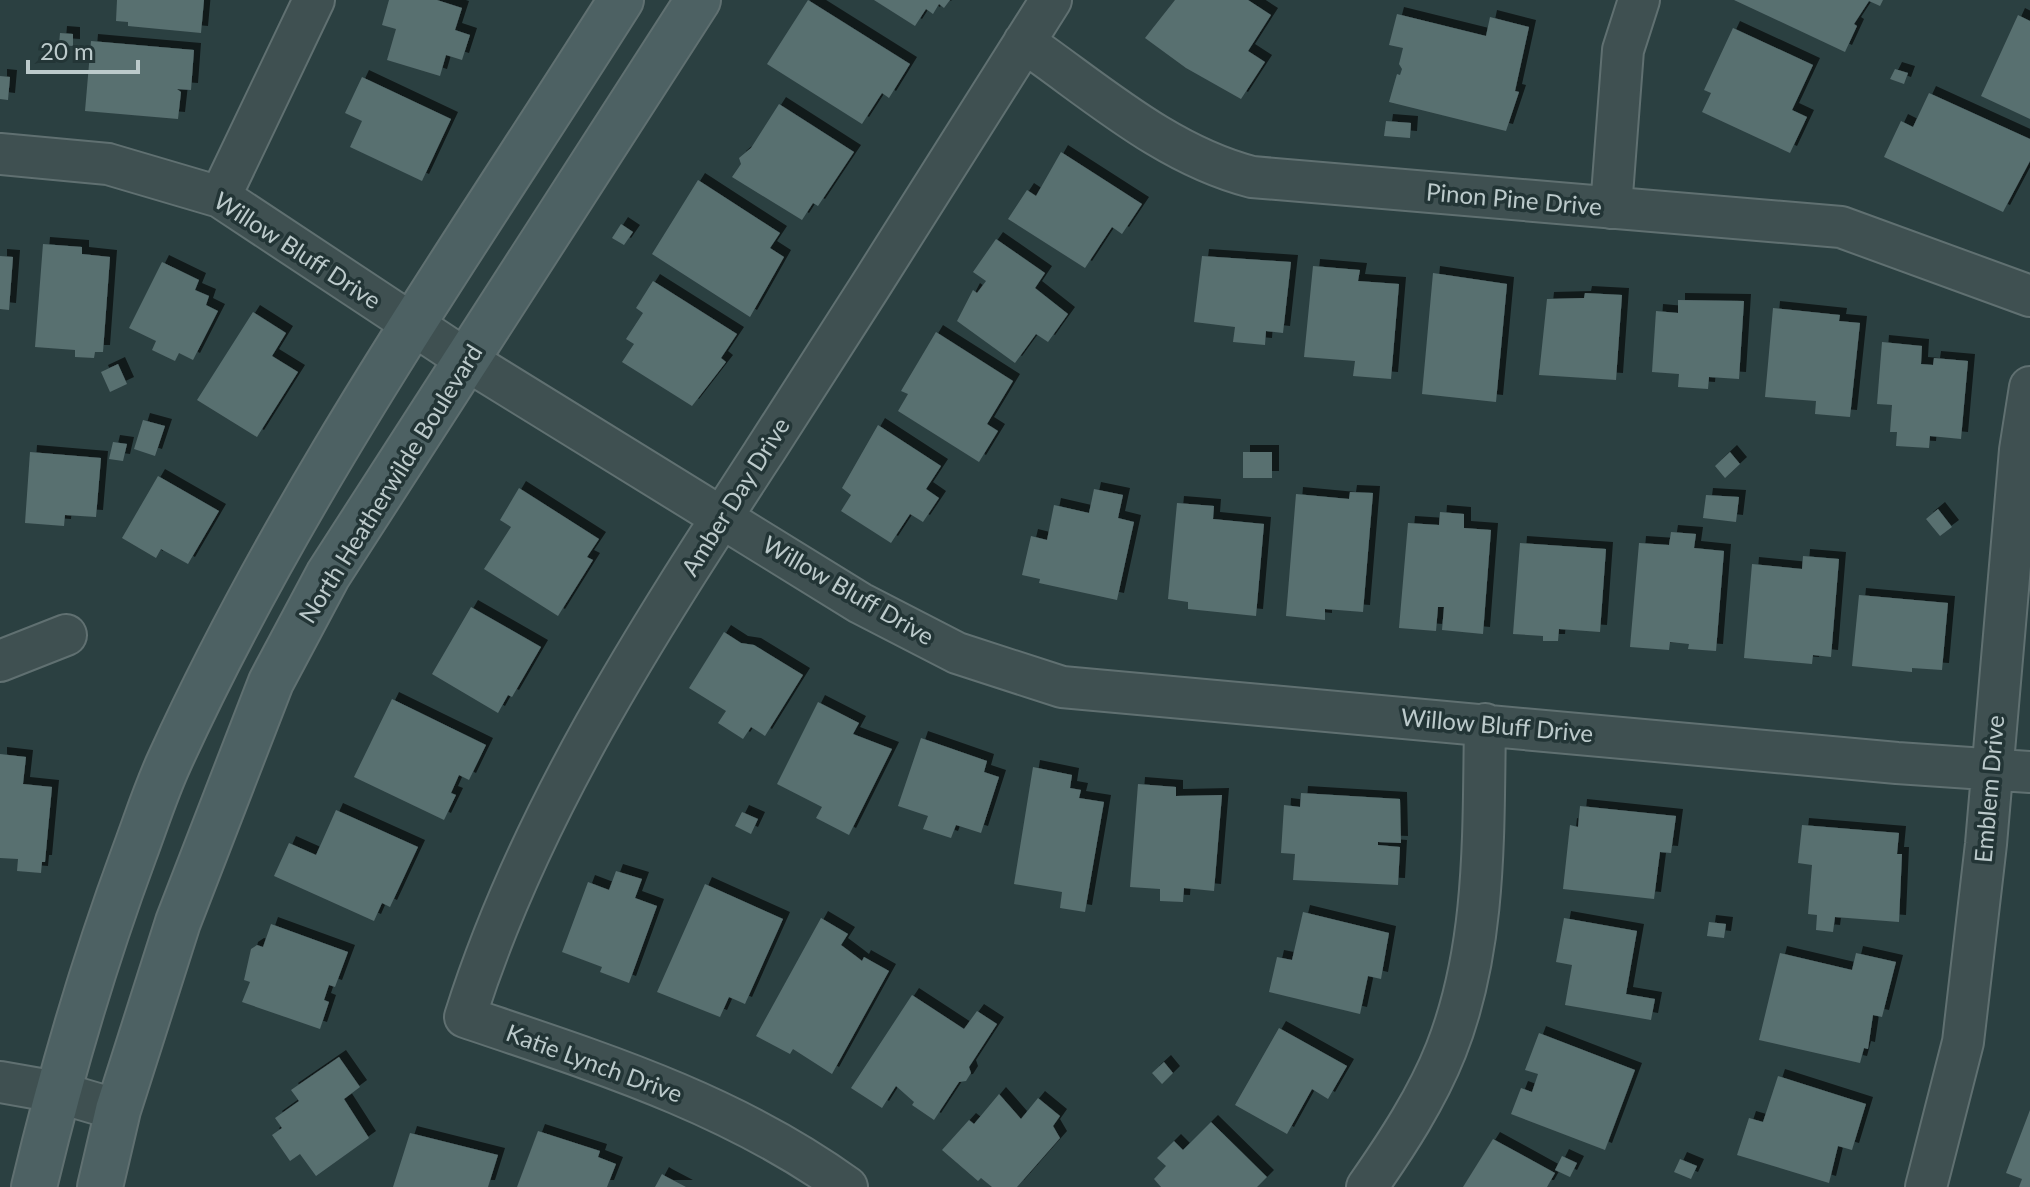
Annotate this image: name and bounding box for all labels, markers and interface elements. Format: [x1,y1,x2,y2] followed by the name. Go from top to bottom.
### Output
[28,24,138,74] scale bar
[40,36,94,65] text: 20 m
[1425,176,1603,221] street label: Pinon Pine Drive
[209,185,387,314] street label: Willow Bluff Drive
[292,339,488,628] street label: North Heatherwilde Boulevard
[674,412,795,581] street label: Amber Day Drive
[758,529,940,651] street label: Willow Bluff Drive
[1400,702,1595,747] street label: Willow Bluff Drive
[1968,714,2009,864] street label: Emblem Drive
[503,1017,687,1108] street label: Katie Lynch Drive

